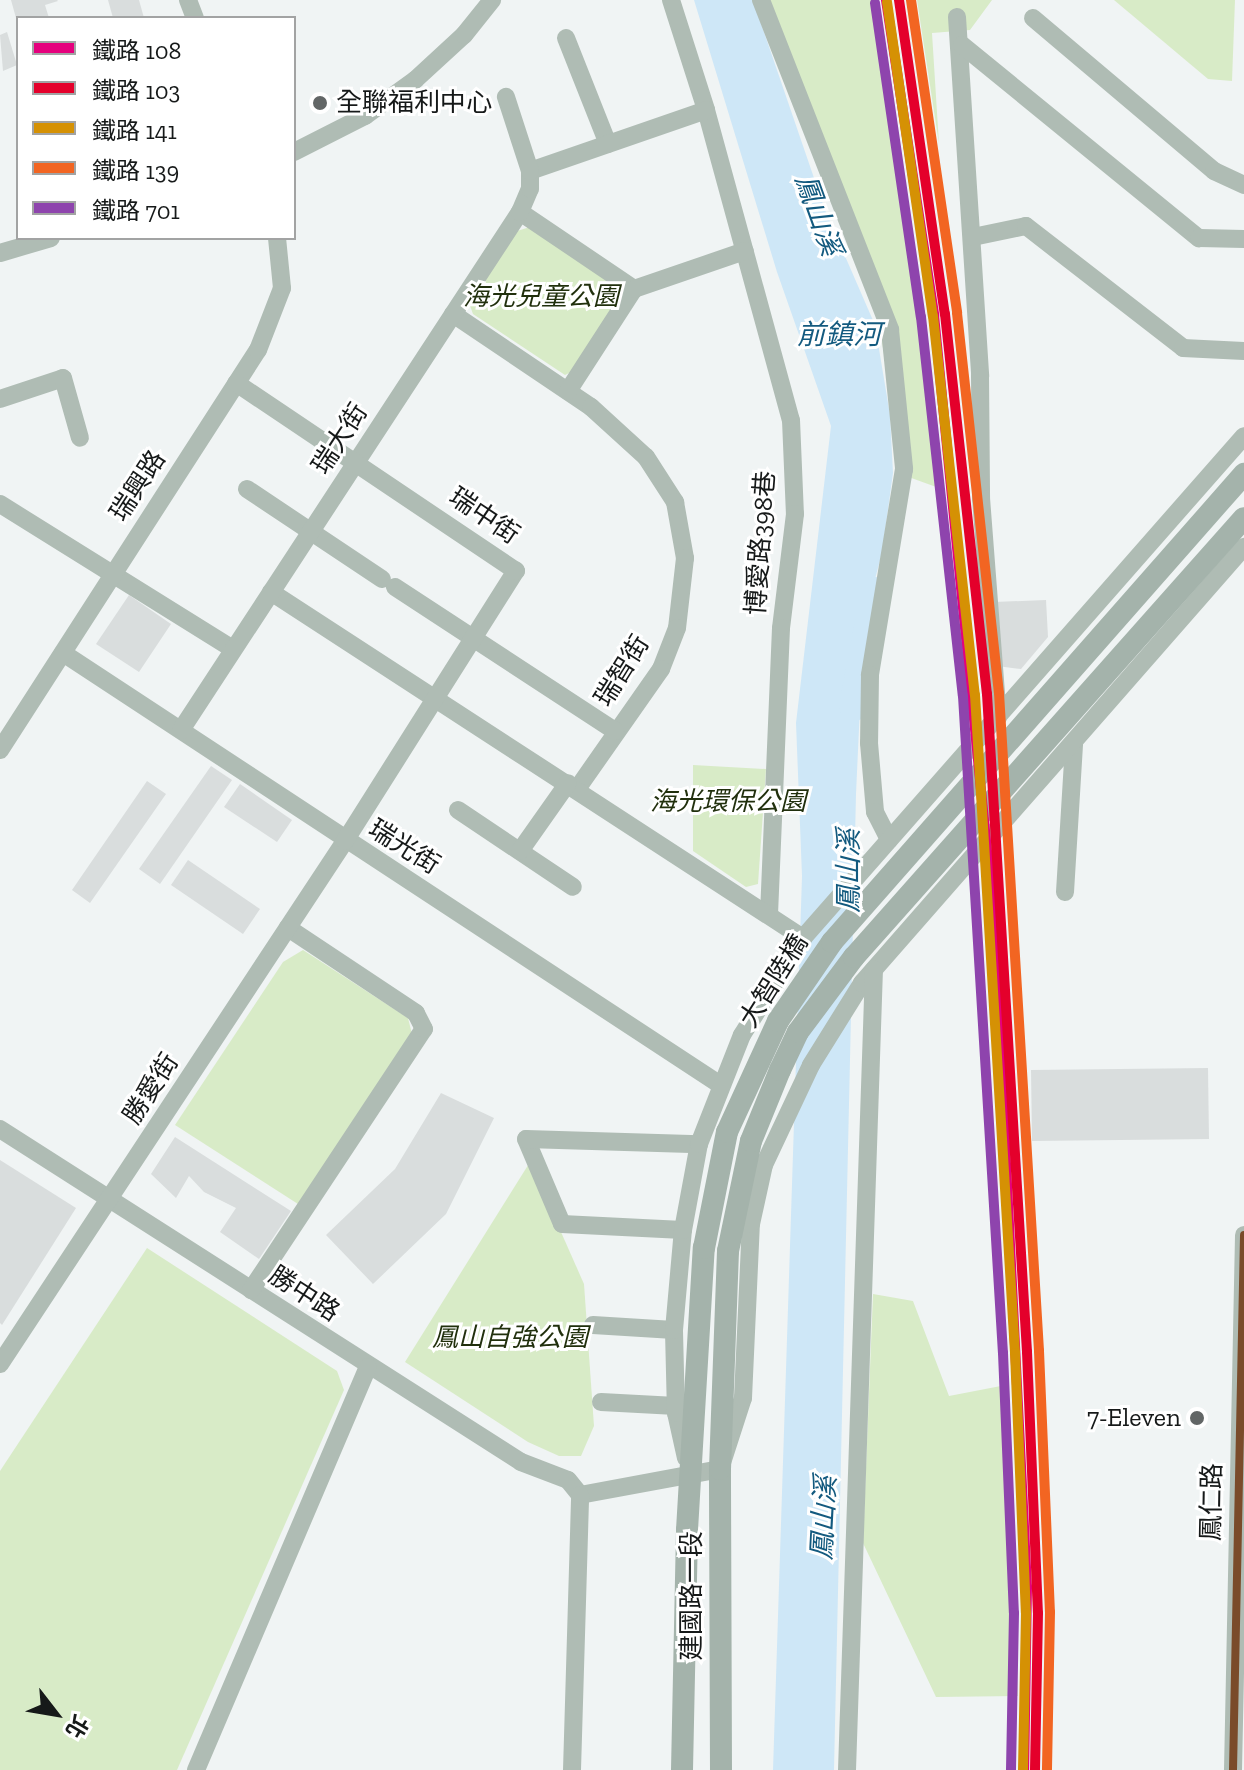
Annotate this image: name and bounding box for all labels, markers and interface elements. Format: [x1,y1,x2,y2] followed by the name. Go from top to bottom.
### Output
[16,16,296,240] legend
[92,36,181,65] text: 鐵路 108
[92,76,180,105] text: 鐵路 103
[336,87,492,119] place label: 全聯福利中心
[311,94,329,112] marker: 全聯福利中心
[92,116,177,145] text: 鐵路 141
[92,156,179,185] text: 鐵路 139
[788,170,848,260] water label: 鳳山溪
[92,196,180,225] text: 鐵路 701
[463,281,619,313] park label: 海光兒童公園
[797,318,881,352] water label: 前鎮河
[306,398,374,480] street label: 瑞大街
[104,445,172,527] street label: 瑞興路
[740,470,782,616] street label: 博愛路398巷
[443,481,525,551] street label: 瑞中街
[588,630,656,712] street label: 瑞智街
[650,786,806,818] park label: 海光環保公園
[363,813,445,881] street label: 瑞光街
[832,829,866,913] water label: 鳳山溪
[733,929,815,1033] street label: 大智陸橋
[117,1048,185,1130] street label: 勝愛街
[263,1260,345,1328] street label: 勝中路
[432,1322,588,1354] park label: 鳳山自強公園
[1087,1402,1181,1434] place label: 7-Eleven
[1188,1409,1206,1427] marker: 7-Eleven
[1196,1463,1228,1541] street label: 鳳仁路
[805,1475,843,1561] water label: 鳳山溪
[676,1531,708,1661] street label: 建國路一段
[16,1674,96,1754] north arrow
[60,1710,94,1743] text: 北

